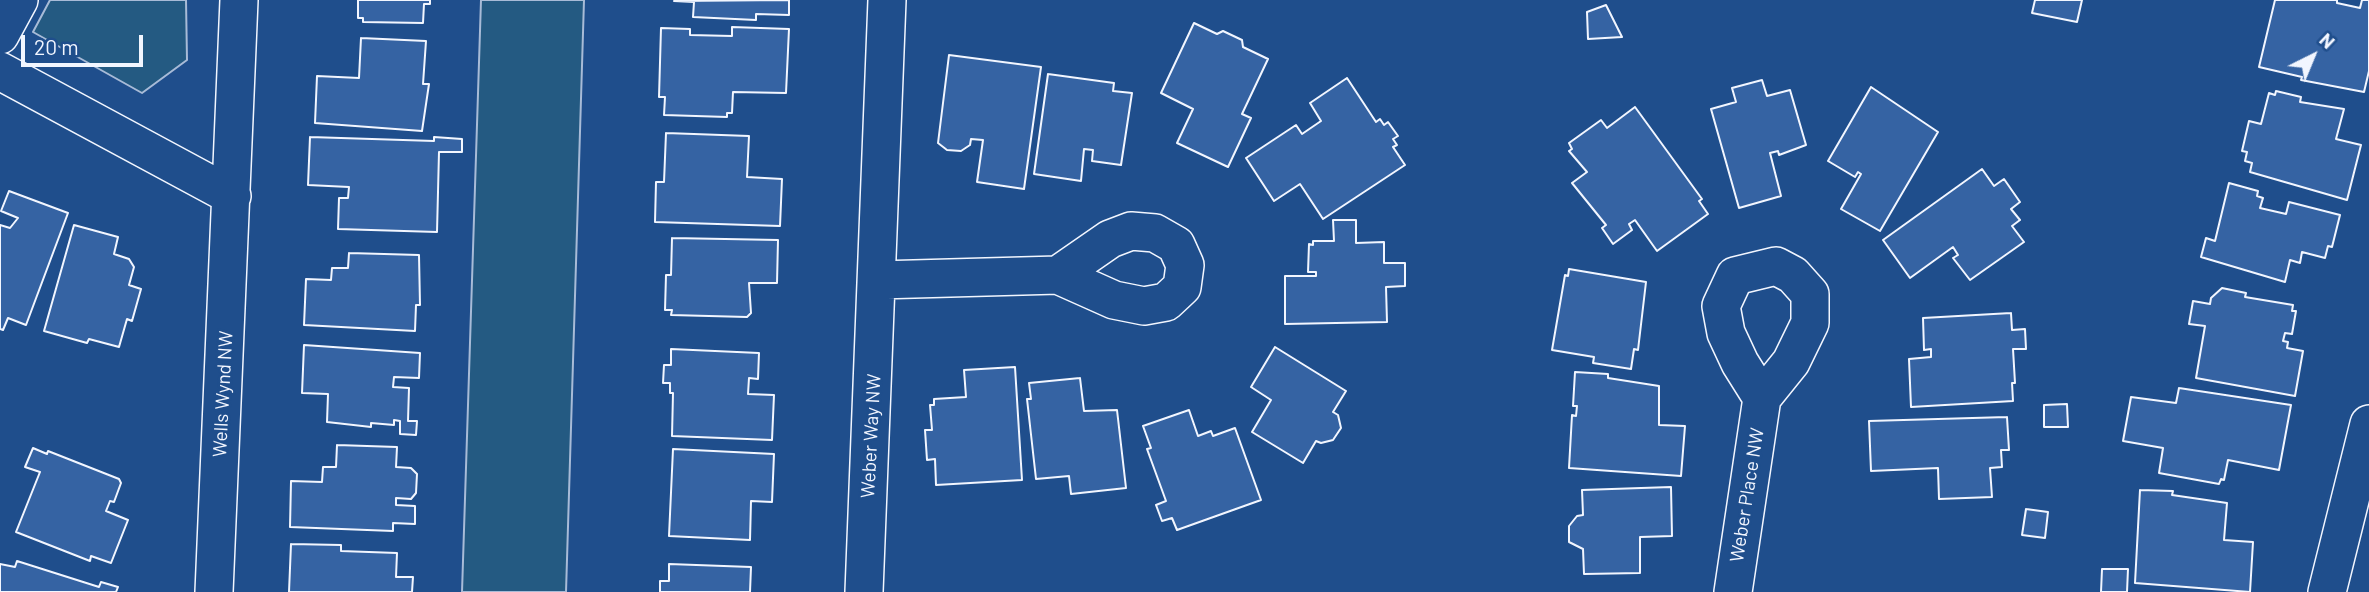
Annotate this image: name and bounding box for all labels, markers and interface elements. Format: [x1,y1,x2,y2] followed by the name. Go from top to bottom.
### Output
[24,21,147,65] scale bar
[2278,21,2348,91] north arrow
[2315,28,2340,53] text: N
[34,34,79,59] text: 20 m
[208,330,238,458] street label: Wells Wynd NW
[856,373,886,499] street label: Weber Way NW
[1725,426,1769,564] street label: Weber Place NW

